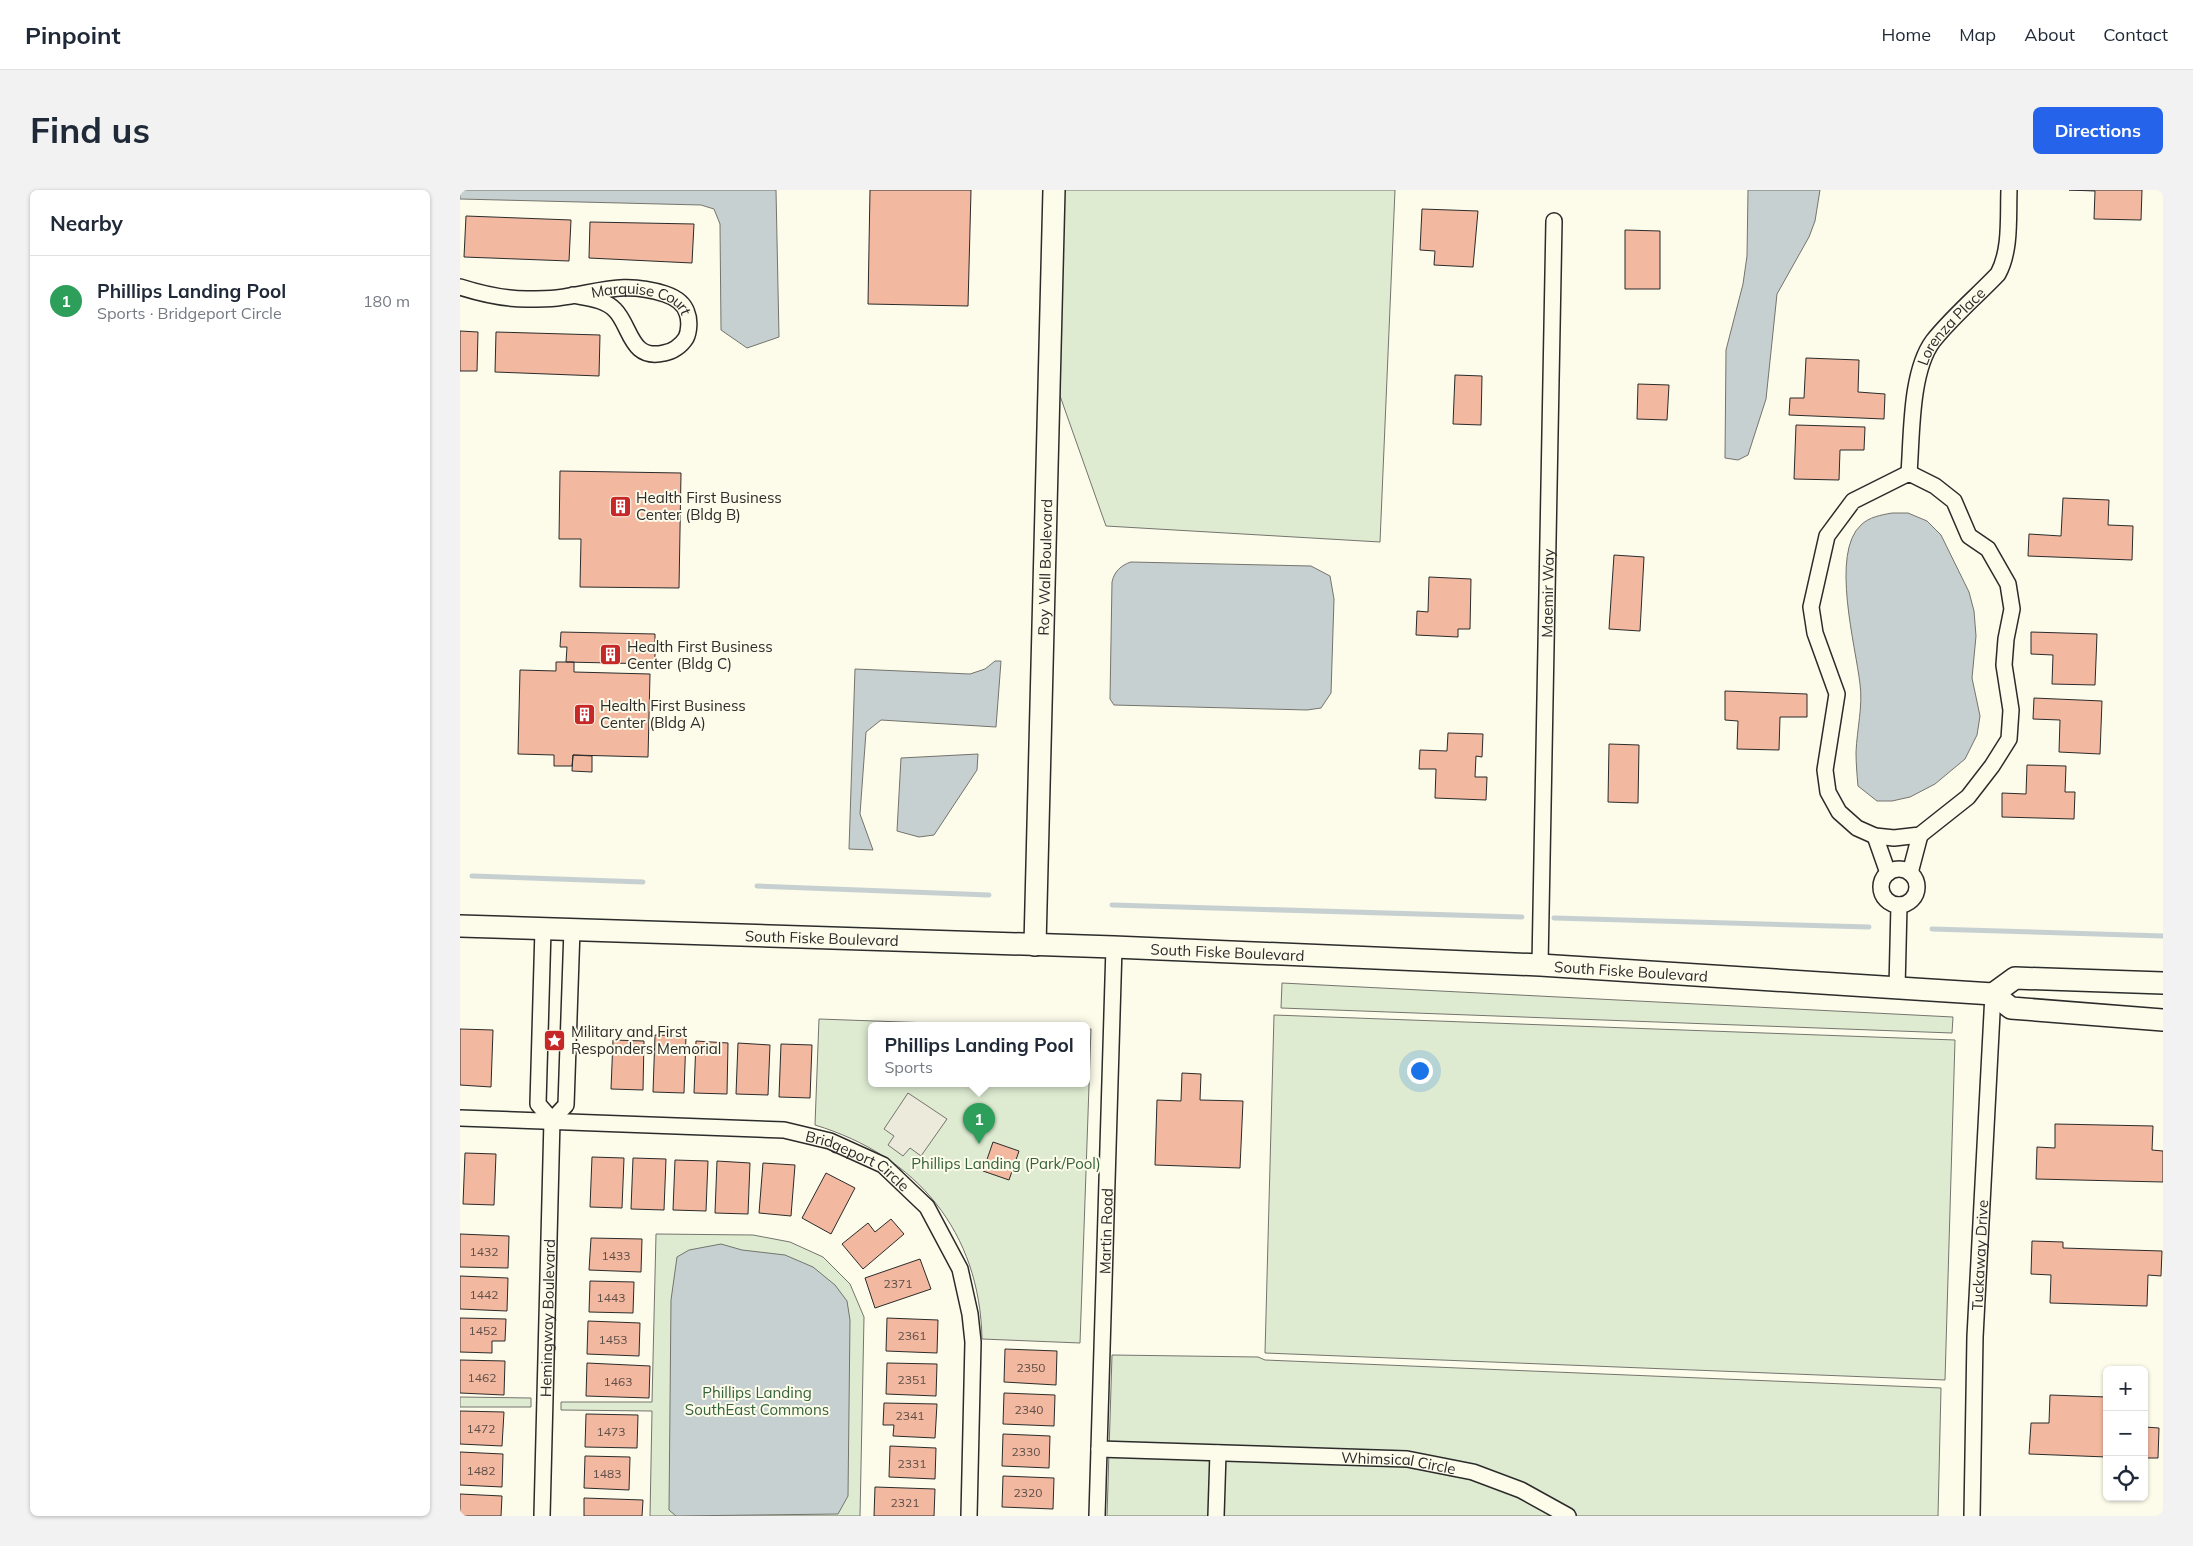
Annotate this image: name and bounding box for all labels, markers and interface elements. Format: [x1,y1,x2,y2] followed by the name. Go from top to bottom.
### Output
[25,20,121,50] text: Pinpoint
[1881,23,1931,46] text: Home
[1959,23,1996,46] text: Map
[2024,23,2075,46] text: About
[2103,23,2168,46] text: Contact
[2033,107,2163,154] button: Directions
[30,108,150,152] text: Find us
[50,210,123,236] text: Nearby
[590,278,696,317] street label: Marquise Court
[97,279,286,303] text: Phillips Landing Pool
[1912,283,1989,368] street label: Lorenza Place
[61,291,71,311] text: 1
[363,291,410,311] text: 180 m
[97,303,282,323] text: Sports · Bridgeport Circle
[636,488,782,524] place label: Health First Business Center (Bldg B)
[608,494,632,518] building icon: Health First Business Center (Bldg B)
[1033,498,1056,636] street label: Roy Wall Boulevard
[1537,548,1557,638] street label: Maemir Way
[627,637,773,673] place label: Health First Business Center (Bldg C)
[599,643,623,667] building icon: Health First Business Center (Bldg C)
[600,696,746,732] place label: Health First Business Center (Bldg A)
[572,702,596,726] building icon: Health First Business Center (Bldg A)
[745,926,899,950] street label: South Fiske Boulevard
[1150,939,1305,965] street label: South Fiske Boulevard
[1554,956,1709,985] street label: South Fiske Boulevard
[571,1022,721,1058] place label: Military and First Responders Memorial
[868,1022,1090,1087] popup
[543,1028,567,1052] place icon: Military and First Responders Memorial
[884,1033,1074,1057] text: Phillips Landing Pool
[884,1057,933,1077] text: Sports
[1407,1058,1433,1084] your location
[963,1103,995,1144] pin: 1
[804,1126,914,1195] street label: Bridgeport Circle
[911,1154,1101,1173] park label: Phillips Landing (Park/Pool)
[1095,1188,1116,1274] street label: Martin Road
[1967,1199,1992,1311] street label: Tuckaway Drive
[536,1239,558,1397] street label: Hemingway Boulevard
[470,1244,498,1259] house number: 1432
[602,1248,630,1263] house number: 1433
[884,1276,912,1291] house number: 2371
[470,1287,498,1302] house number: 1442
[597,1290,625,1305] house number: 1443
[469,1323,497,1338] house number: 1452
[898,1328,926,1343] house number: 2361
[599,1332,627,1347] house number: 1453
[1017,1360,1045,1375] house number: 2350
[2103,1366,2148,1501] map controls
[2103,1366,2148,1411] button: +
[468,1370,496,1385] house number: 1462
[898,1372,926,1387] house number: 2351
[604,1374,632,1389] house number: 1463
[685,1383,829,1419] park label: Phillips Landing SouthEast Commons
[1015,1402,1043,1417] house number: 2340
[896,1408,924,1423] house number: 2341
[2103,1411,2148,1456] button: −
[467,1421,495,1436] house number: 1472
[597,1424,625,1439] house number: 1473
[1012,1444,1040,1459] house number: 2330
[1341,1447,1458,1478] street label: Whimsical Circle
[898,1456,926,1471] house number: 2331
[2103,1456,2148,1501] button: locate
[467,1463,495,1478] house number: 1482
[593,1466,621,1481] house number: 1483
[1014,1485,1042,1500] house number: 2320
[891,1495,919,1510] house number: 2321

